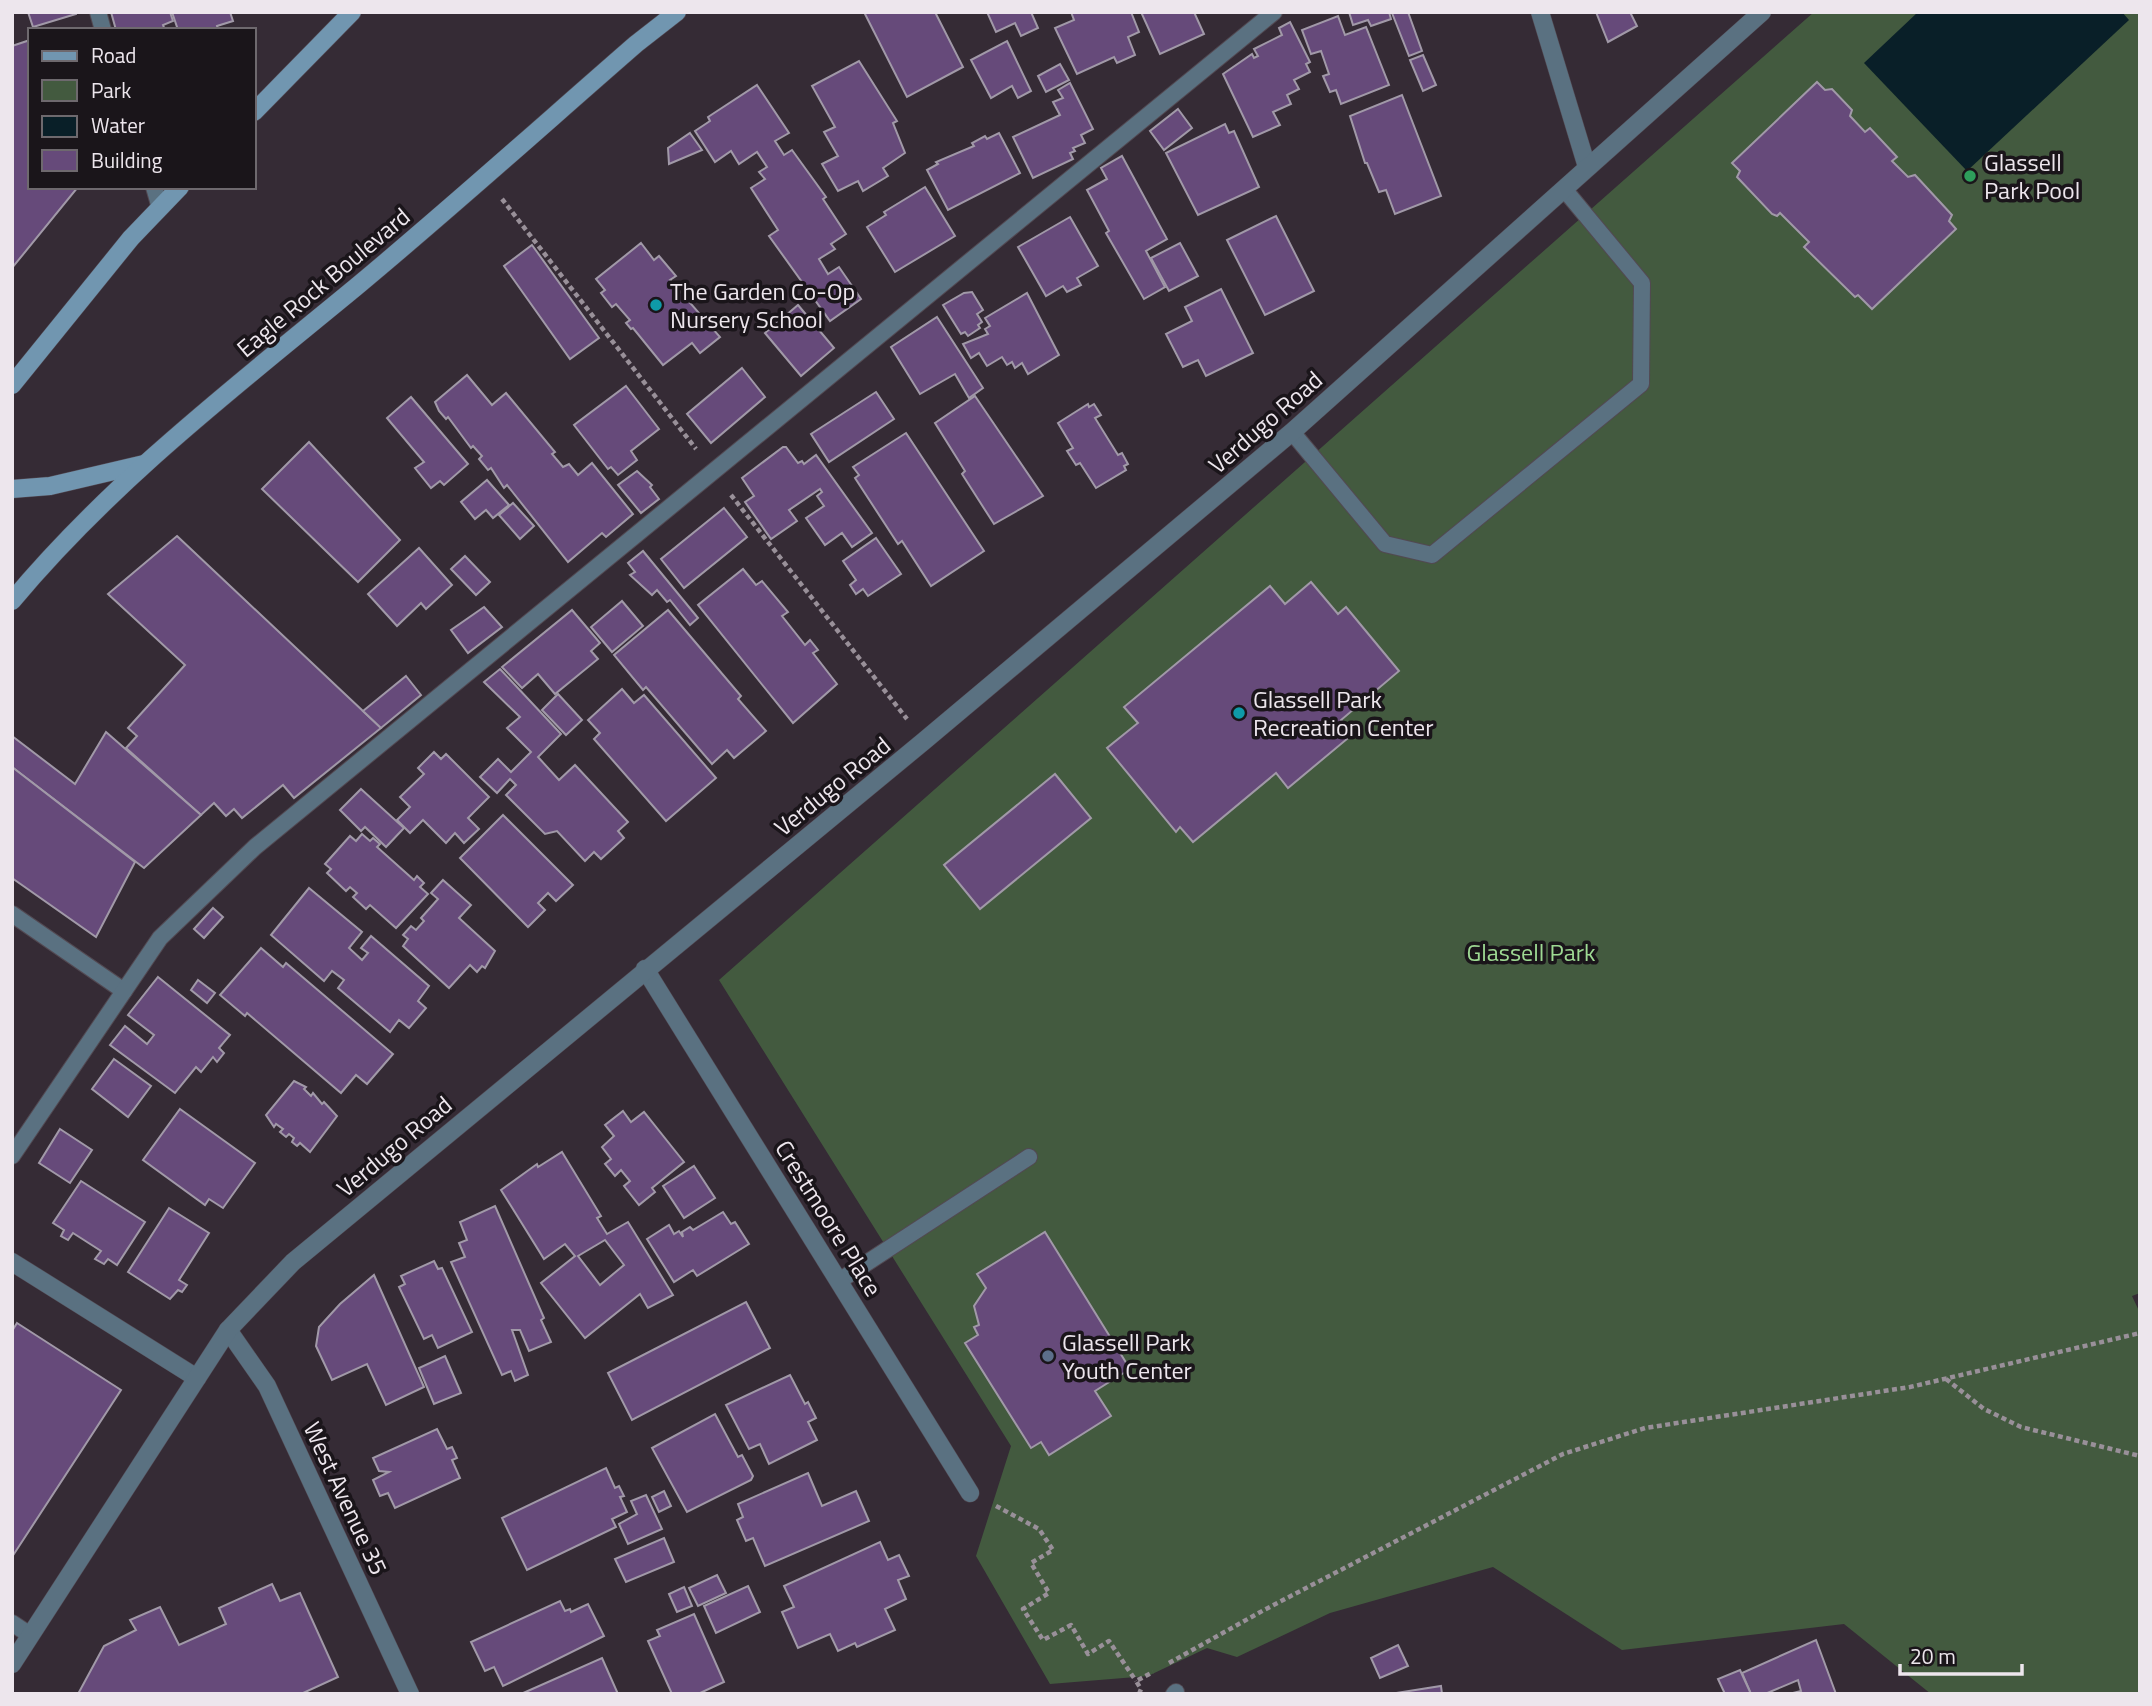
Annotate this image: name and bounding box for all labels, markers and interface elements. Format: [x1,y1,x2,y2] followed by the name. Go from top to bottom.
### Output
[28,28,256,189] legend
[91,39,136,71] text: Road
[91,74,131,106] text: Park
[91,109,145,141] text: Water
[91,144,163,176] text: Building
[1984,144,2080,208] place label: Glassell Park Pool
[1962,168,1978,184] marker: Glassell Park Pool
[228,199,418,365] street label: Eagle Rock Boulevard
[670,273,855,337] place label: The Garden Co-Op Nursery School
[648,297,664,313] marker: The Garden Co-Op Nursery School
[1200,362,1330,482] street label: Verdugo Road
[1253,681,1433,745] place label: Glassell Park Recreation Center
[1231,705,1247,721] marker: Glassell Park Recreation Center
[766,728,898,844] street label: Verdugo Road
[1466,934,1596,970] park label: Glassell Park
[328,1087,460,1205] street label: Verdugo Road
[767,1133,891,1303] street label: Crestmoore Place
[1062,1324,1192,1388] place label: Glassell Park Youth Center
[1040,1348,1056,1364] marker: Glassell Park Youth Center
[295,1416,397,1580] street label: West Avenue 35
[1900,1632,2022,1676] scale bar
[1910,1640,1956,1672] text: 20 m

